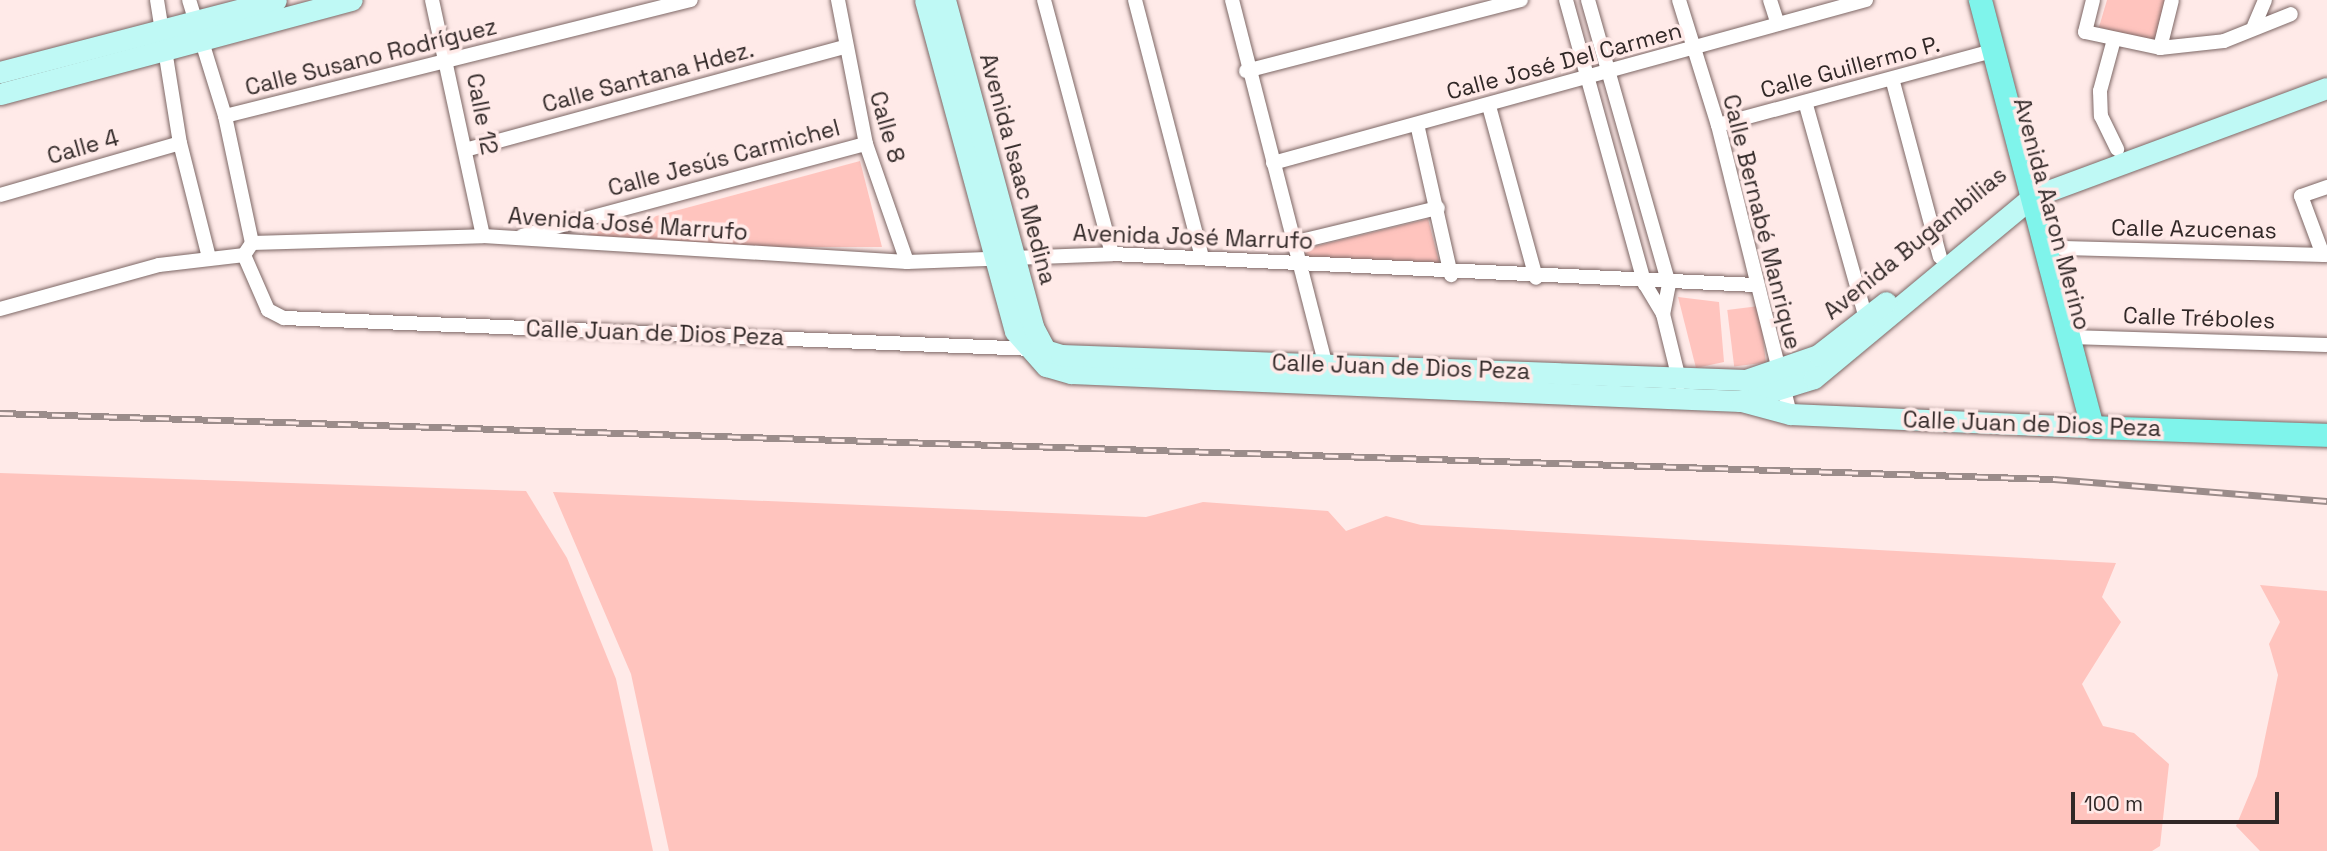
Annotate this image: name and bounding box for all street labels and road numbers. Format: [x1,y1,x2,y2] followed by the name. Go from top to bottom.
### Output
[242,12,500,102] street label: Calle Susano Rodríguez
[1443,16,1685,106] street label: Calle José Del Carmen
[1757,30,1943,104] street label: Calle Guillermo P.
[539,35,757,119] street label: Calle Santana Hdez.
[974,50,1062,288] street label: Avenida Isaac Medina
[461,71,503,157] street label: Calle 12
[864,88,910,166] street label: Calle 8
[1717,92,1807,352] street label: Calle Bernabé Manrique
[2008,95,2096,333] street label: Avenida Aaron Merino
[605,114,843,202] street label: Calle Jesús Carmichel
[44,124,122,170] street label: Calle 4
[1818,161,2012,325] street label: Avenida Bugambilias
[507,202,749,246] street label: Avenida José Marrufo
[2111,214,2277,244] street label: Calle Azucenas
[1072,219,1314,255] street label: Avenida José Marrufo
[2122,302,2276,334] street label: Calle Tréboles
[525,315,785,351] street label: Calle Juan de Dios Peza
[1271,349,1531,385] street label: Calle Juan de Dios Peza
[1902,406,2162,442] street label: Calle Juan de Dios Peza

